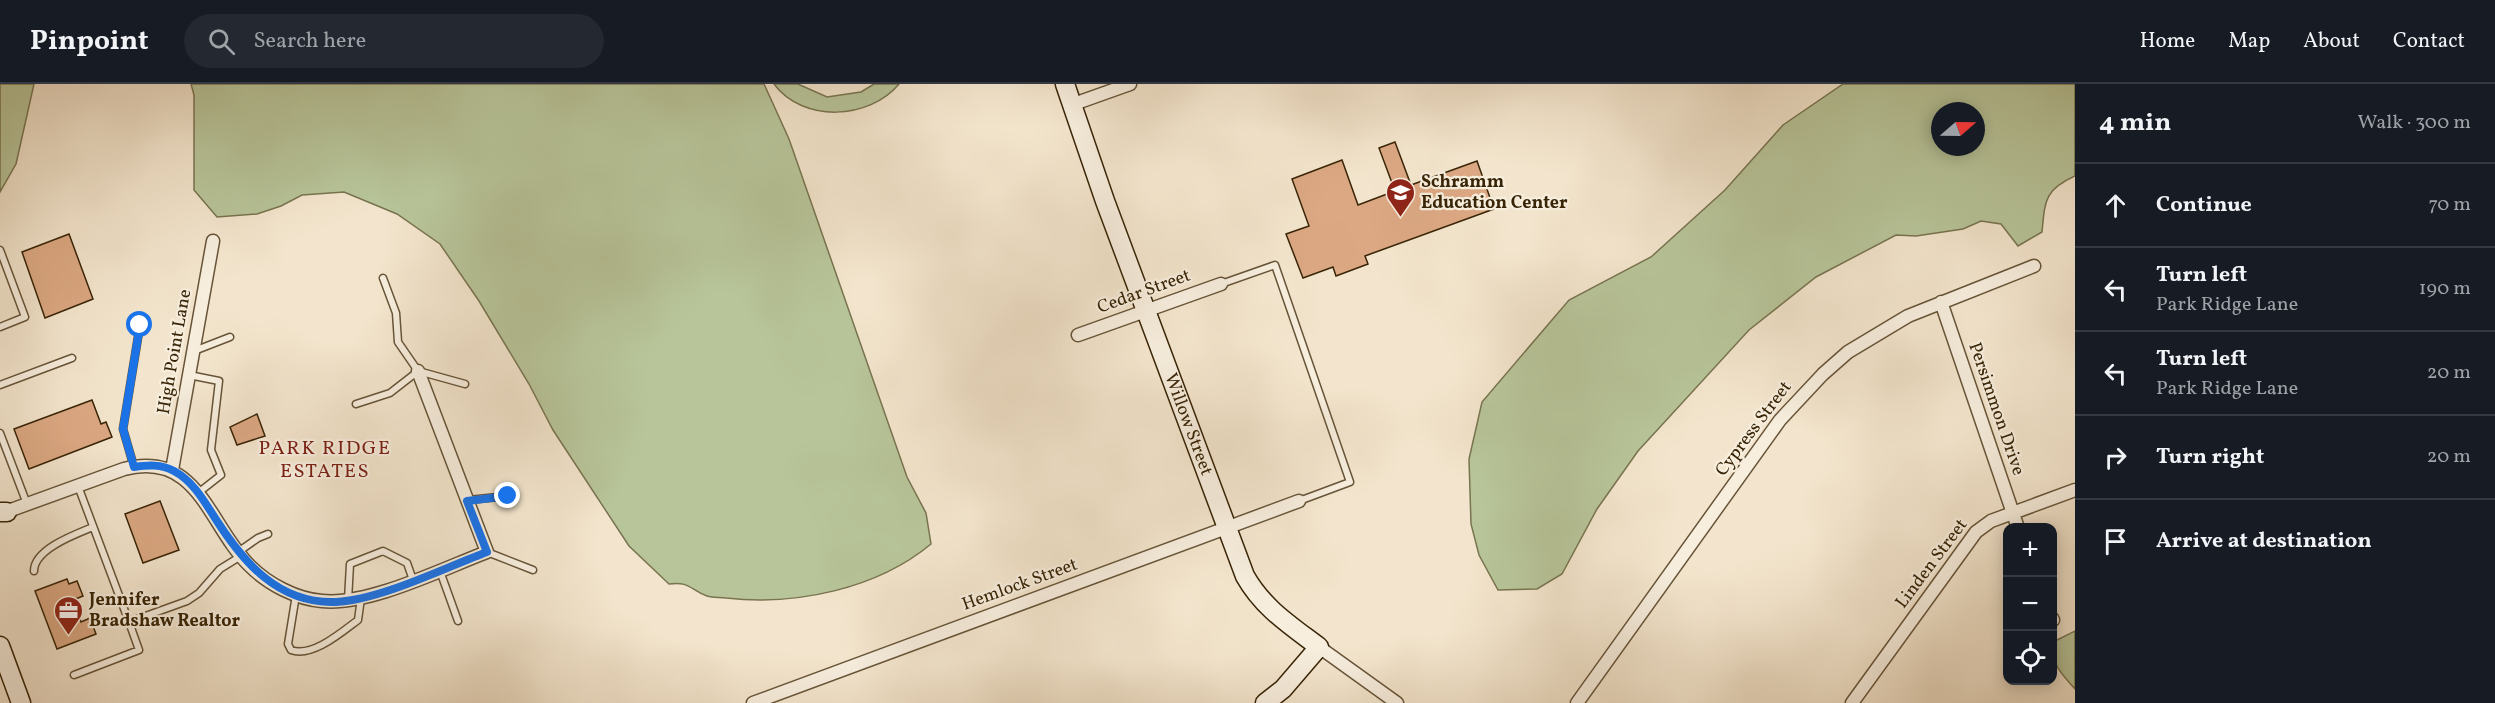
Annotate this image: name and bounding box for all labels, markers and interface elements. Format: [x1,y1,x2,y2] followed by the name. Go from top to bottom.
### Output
[184,14,604,68] search box
[30,22,148,61] text: Pinpoint
[205,25,238,58] icon: search
[253,26,366,57] text: Search here
[2140,27,2195,56] text: Home
[2228,27,2270,56] text: Map
[2303,27,2360,56] text: About
[2393,27,2465,56] text: Contact
[1931,102,1985,156] north arrow
[2099,105,2171,141] text: 4 min
[2358,109,2471,137] text: Walk · 300 m
[1421,170,1568,216] place label: Schramm Education Center
[1384,176,1416,218] school or university icon: Schramm Education Center
[2099,189,2132,222] icon: ahead
[2156,190,2252,221] text: Continue
[2428,191,2471,219] text: 70 m
[2156,260,2247,291] text: Turn left
[1094,264,1194,320] street label: Cedar Street
[2099,273,2132,306] icon: left
[2419,275,2471,303] text: 190 m
[152,288,198,416] street label: High Point Lane
[2156,291,2298,319] text: Park Ridge Lane
[126,311,152,337] route start
[1962,339,2030,479] street label: Persimmon Drive
[2156,344,2247,375] text: Turn left
[2099,357,2132,390] icon: left
[2427,359,2471,387] text: 20 m
[1158,370,1219,479] street label: Willow Street
[2156,375,2298,403] text: Park Ridge Lane
[1710,376,1798,482] street label: Cypress Street
[259,435,391,486] district label: PARK RIDGE ESTATES
[2099,441,2132,474] icon: right
[2156,442,2264,473] text: Turn right
[2427,443,2471,471] text: 20 m
[494,482,520,508] route end
[1890,514,1974,614] street label: Linden Street
[2003,523,2057,685] map controls
[2003,523,2057,577] button: +
[2099,525,2132,558] icon: arrive
[2156,526,2372,557] text: Arrive at destination
[959,553,1081,617] street label: Hemlock Street
[2003,577,2057,631] button: −
[88,588,241,634] place label: Jennifer Bradshaw Realtor
[52,594,84,636] office icon: Jennifer Bradshaw Realtor
[2003,631,2057,685] button: locate

